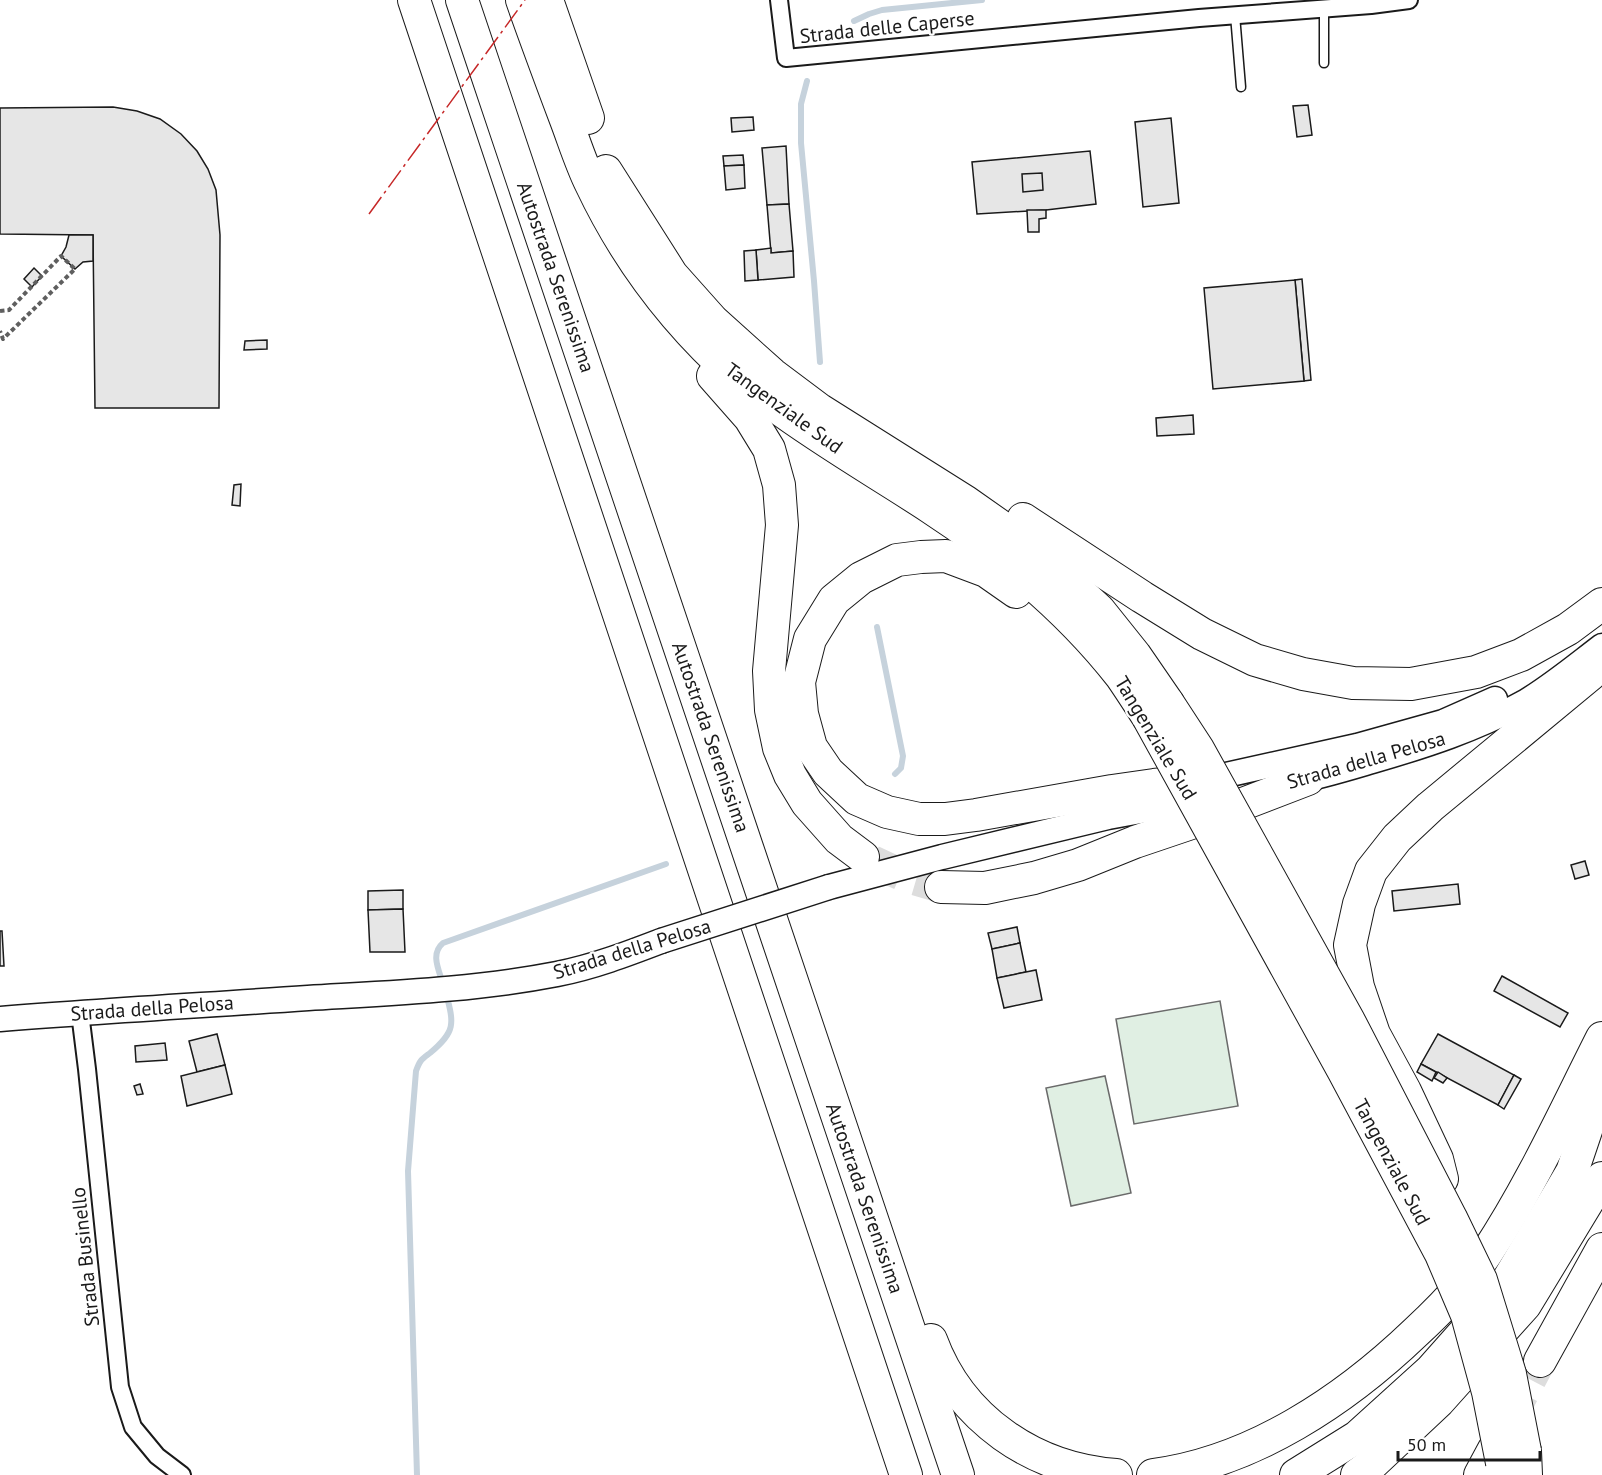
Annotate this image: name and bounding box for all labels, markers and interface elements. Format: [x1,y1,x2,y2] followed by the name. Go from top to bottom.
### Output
[798,5,976,49] street label: Strada delle Caperse
[511,178,601,376] street label: Autostrada Serenissima
[720,357,848,459] street label: Tangenziale Sud
[666,638,756,836] street label: Autostrada Serenissima
[1109,672,1203,804] street label: Tangenziale Sud
[1284,725,1448,795] street label: Strada della Pelosa
[550,913,714,985] street label: Strada della Pelosa
[70,989,234,1027] street label: Strada della Pelosa
[1348,1094,1436,1230] street label: Tangenziale Sud
[820,1099,910,1297] street label: Autostrada Serenissima
[65,1186,105,1328] street label: Strada Businello
[1398,1424,1540,1462] scale bar
[1407,1433,1446,1456] text: 50 m

